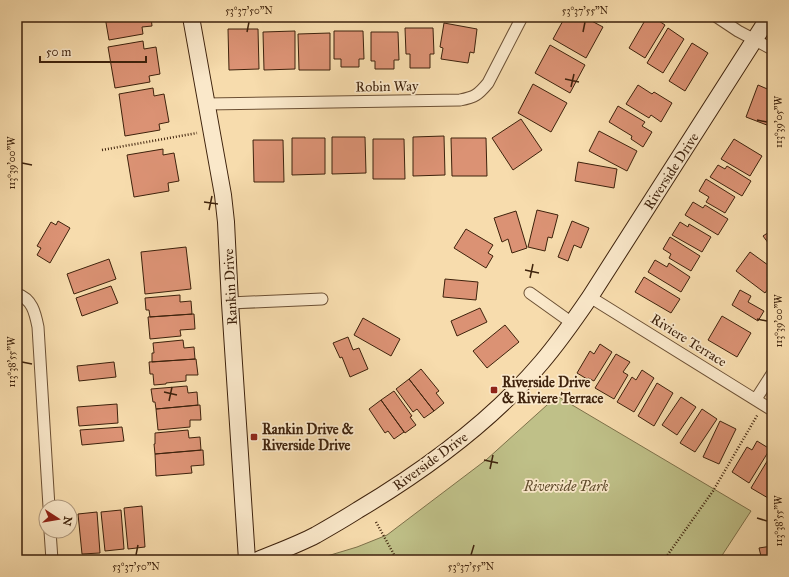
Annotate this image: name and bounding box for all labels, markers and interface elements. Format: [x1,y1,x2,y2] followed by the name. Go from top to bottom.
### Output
[225,5,273,17] text: 53°37'50"N
[562,5,609,17] text: 53°37'55"N
[40,38,146,64] scale bar
[46,45,71,59] text: 50 m
[355,77,419,96] street label: Robin Way
[773,95,785,148] text: 113°39'05"W
[640,129,703,213] street label: Riverside Drive
[6,136,18,190] text: 113°39'00"W
[220,248,241,326] street label: Rankin Drive
[773,294,785,348] text: 113°39'00"W
[648,310,730,371] street label: Riviere Terrace
[6,336,18,387] text: 113°38'55"W
[502,374,603,407] place label: Riverside Drive & Riviere Terrace
[489,385,499,395] marker: Riverside Drive & Riviere Terrace
[262,421,354,454] place label: Rankin Drive & Riverside Drive
[390,428,471,494] street label: Riverside Drive
[249,432,259,442] marker: Rankin Drive & Riverside Drive
[523,478,609,495] park label: Riverside Park
[773,495,785,546] text: 113°38'55"W
[38,499,78,539] north arrow
[60,515,75,528] text: N
[112,561,160,573] text: 53°37'50"N
[448,561,495,573] text: 53°37'55"N

